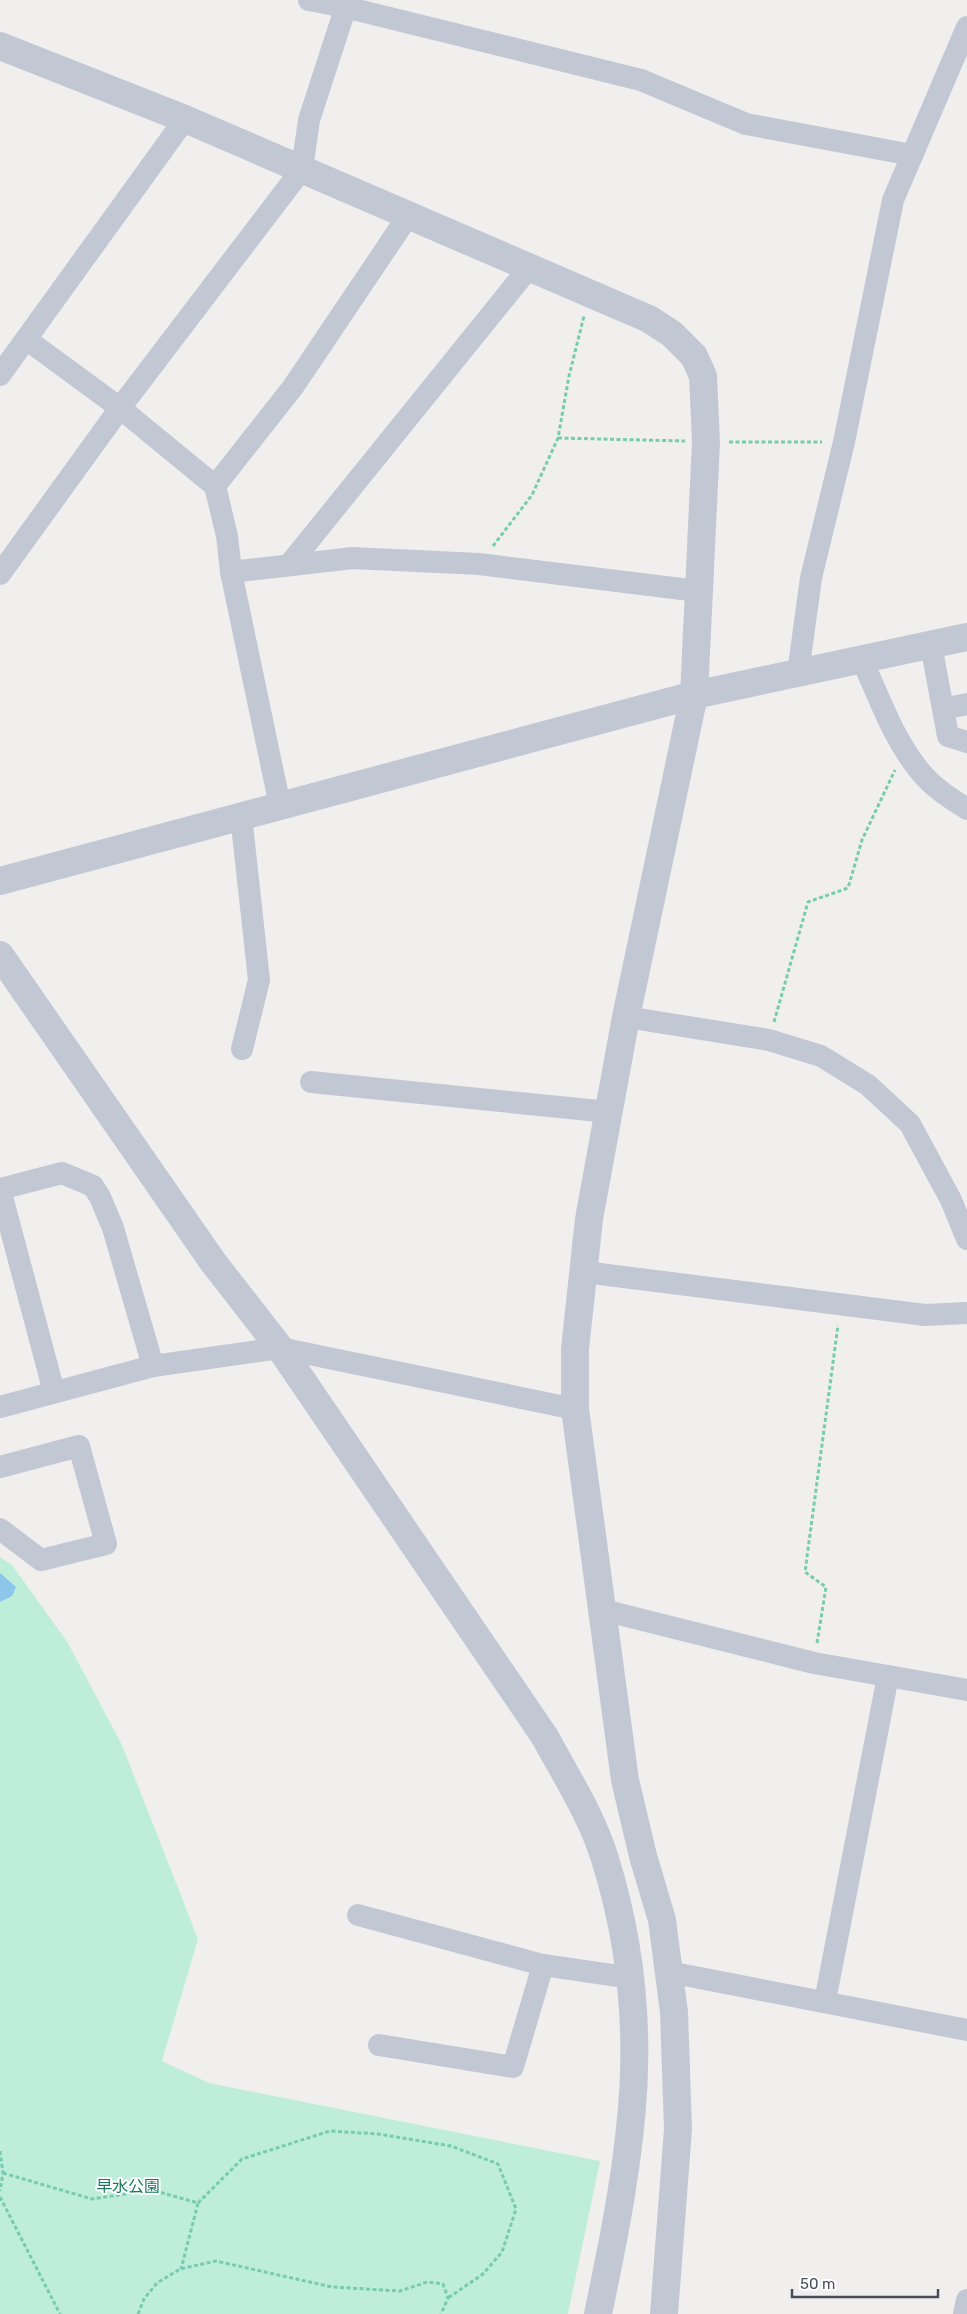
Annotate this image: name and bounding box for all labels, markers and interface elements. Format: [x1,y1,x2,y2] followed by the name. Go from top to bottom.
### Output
[96,2177,160,2196] park label: 早水公園
[792,2266,938,2298] scale bar
[800,2275,835,2293] text: 50 m

